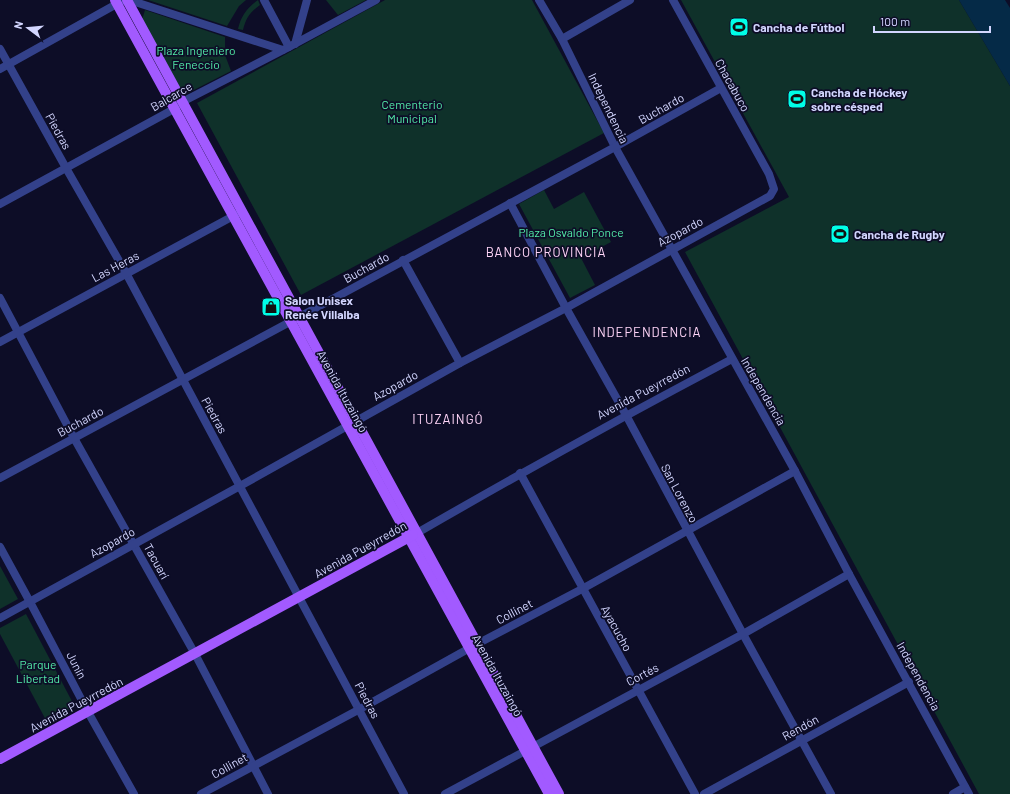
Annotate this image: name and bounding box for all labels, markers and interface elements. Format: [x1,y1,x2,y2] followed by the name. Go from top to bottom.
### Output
[8,8,48,48] north arrow
[874,8,990,34] scale bar
[880,14,910,28] text: 100 m
[728,16,750,38] sports icon: Cancha de Fútbol
[11,20,25,30] text: N
[753,20,844,34] place label: Cancha de Fútbol
[156,43,236,71] park label: Plaza Ingeniero Feneccio
[713,56,753,114] street label: Chacabuco
[586,71,632,145] street label: Independencia
[148,79,194,113] street label: Balcarce
[811,85,907,113] place label: Cancha de Hóckey sobre césped
[786,88,808,110] sports icon: Cancha de Hóckey sobre césped
[636,90,686,126] street label: Buchardo
[382,97,442,125] park label: Cementerio Municipal
[43,110,75,152] street label: Piedras
[655,213,705,249] street label: Azopardo
[829,223,851,245] sports icon: Cancha de Rugby
[518,225,624,239] park label: Plaza Osvaldo Ponce
[854,227,945,241] place label: Cancha de Rugby
[486,244,606,260] district label: BANCO PROVINCIA
[89,248,141,284] street label: Las Heras
[341,249,391,285] street label: Buchardo
[285,293,360,321] place label: Salon Unisex Renée Villalba
[260,296,282,318] shop icon: Salon Unisex Renée Villalba
[593,324,701,340] district label: INDEPENDENCIA
[315,348,371,434] street label: Avenida Ituzaingó
[739,354,789,428] street label: Independencia
[594,361,692,421] street label: Avenida Pueyrredón
[370,367,420,403] street label: Azopardo
[199,394,231,436] street label: Piedras
[55,403,105,439] street label: Buchardo
[412,411,484,427] district label: ITUZAINGÓ
[659,461,701,525] street label: San Lorenzo
[311,518,409,580] street label: Avenida Pueyrredón
[87,524,137,560] street label: Azopardo
[142,541,173,582] street label: Tacuarí
[493,596,535,626] street label: Collinet
[599,603,635,653] street label: Ayacucho
[470,632,526,718] street label: Avenida Ituzaingó
[894,639,944,713] street label: Independencia
[64,649,90,681] street label: Junín
[16,657,60,685] park label: Parque Libertad
[623,660,661,688] street label: Cortés
[27,674,125,734] street label: Avenida Pueyrredón
[353,679,384,721] street label: Piedras
[779,711,821,743] street label: Rendón
[208,749,250,781] street label: Collinet

